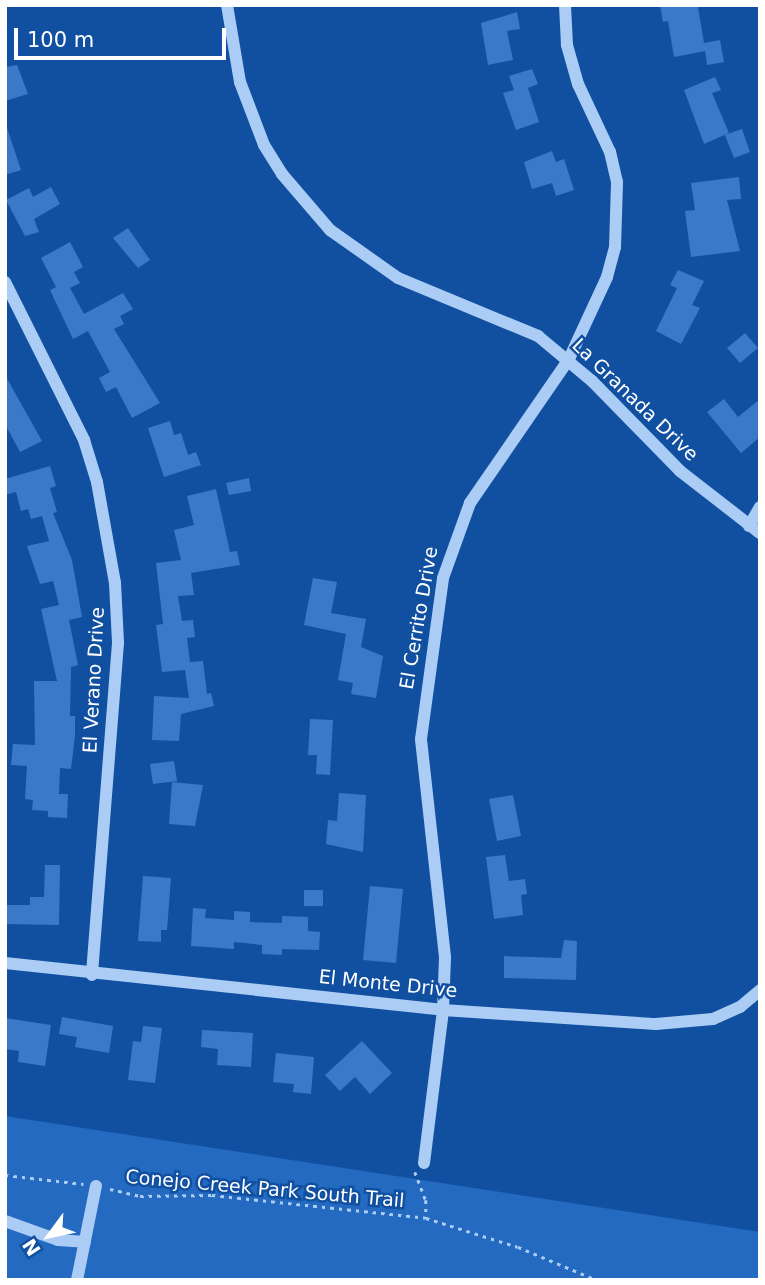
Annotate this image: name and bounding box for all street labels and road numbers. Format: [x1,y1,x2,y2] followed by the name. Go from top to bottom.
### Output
[567,334,703,466] street label: La Granada Drive
[395,545,443,691] street label: El Cerrito Drive
[79,606,109,754] street label: El Verano Drive
[318,965,458,1003] street label: El Monte Drive
[125,1165,405,1213] street label: Conejo Creek Park South Trail

